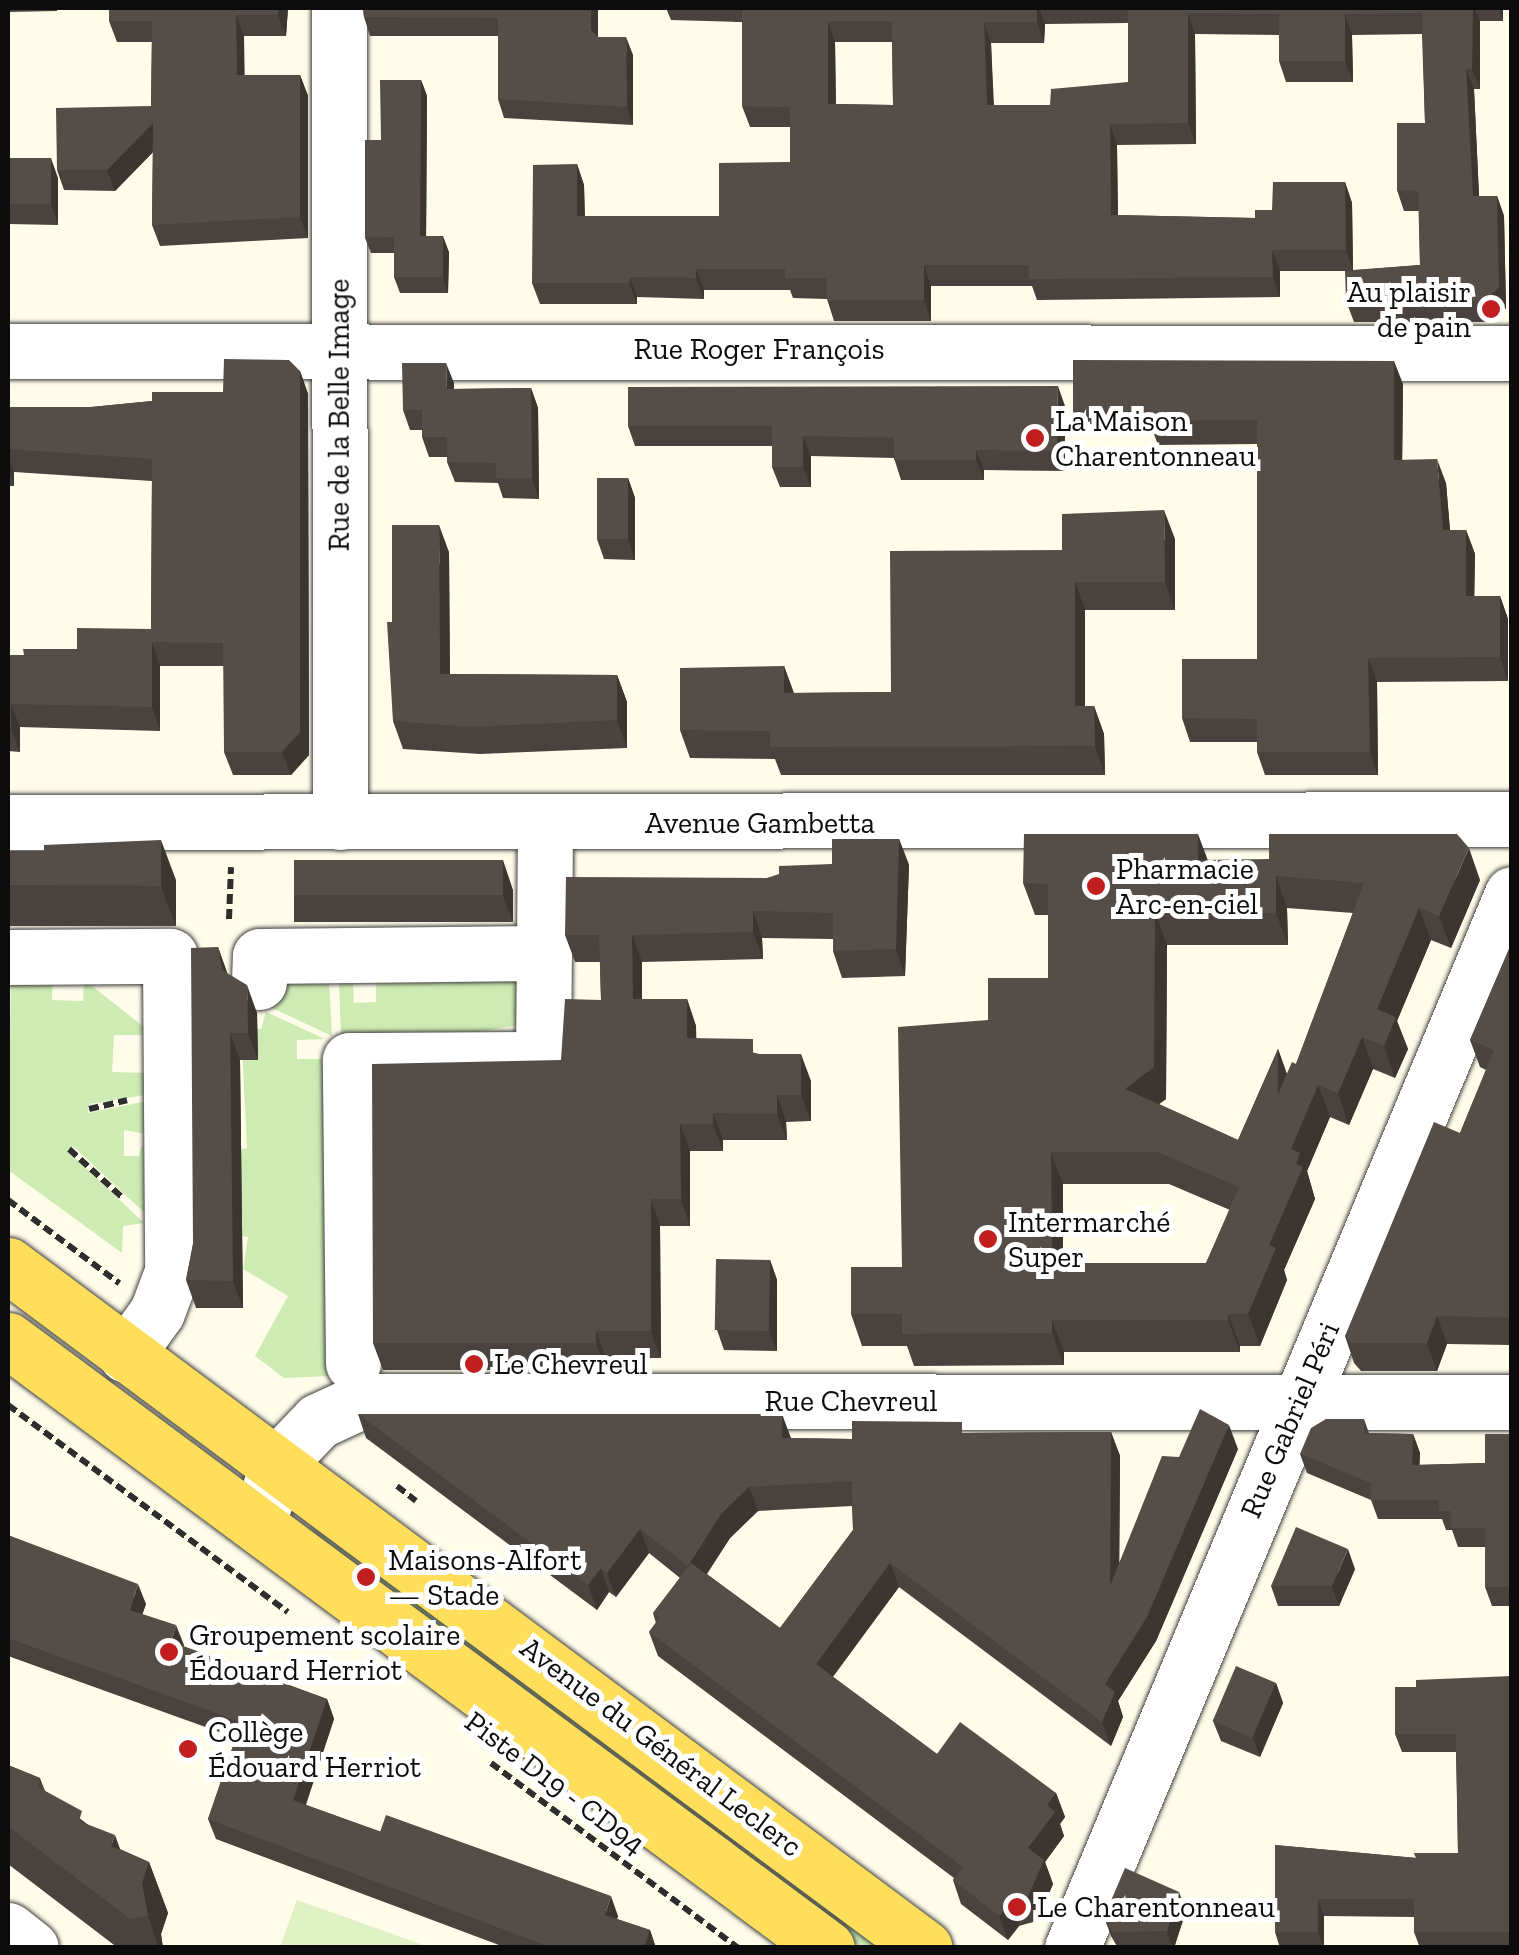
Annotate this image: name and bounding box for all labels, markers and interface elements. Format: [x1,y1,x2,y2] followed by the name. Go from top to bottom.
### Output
[1347,274,1471,344] place label: Au plaisir de pain
[321,279,357,551] street label: Rue de la Belle Image
[1480,298,1502,320] marker: Au plaisir de pain
[633,331,885,367] street label: Rue Roger François
[1055,403,1256,474] place label: La Maison Charentonneau
[1024,427,1046,449] marker: La Maison Charentonneau
[645,805,875,841] street label: Avenue Gambetta
[1116,851,1258,922] place label: Pharmacie Arc-en-ciel
[1085,875,1107,897] marker: Pharmacie Arc-en-ciel
[1008,1204,1170,1274] place label: Intermarché Super
[977,1228,999,1250] marker: Intermarché Super
[1233,1317,1347,1523] street label: Rue Gabriel Péri
[494,1346,648,1382] place label: Le Chevreul
[463,1353,485,1375] marker: Le Chevreul
[765,1383,937,1419] street label: Rue Chevreul
[388,1542,581,1612] place label: Maisons-Alfort — Stade
[353,1564,379,1590] marker: Maisons-Alfort — Stade
[189,1617,460,1688] place label: Groupement scolaire Édouard Herriot
[513,1629,809,1865] street label: Avenue du Général Leclerc
[158,1641,180,1663] marker: Groupement scolaire Édouard Herriot
[458,1704,652,1862] street label: Piste D19 - CD94
[208,1714,421,1784] place label: Collège Édouard Herriot
[177,1738,199,1760] marker: Collège Édouard Herriot
[1037,1889,1275,1925] place label: Le Charentonneau
[1006,1896,1028,1918] marker: Le Charentonneau

